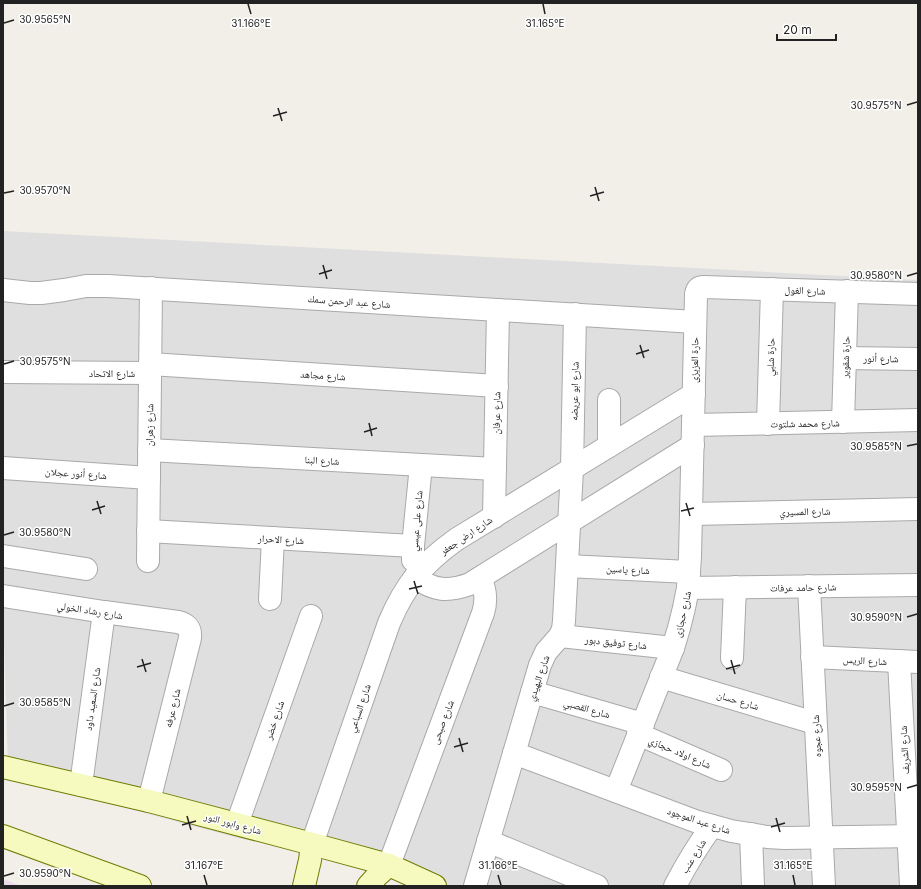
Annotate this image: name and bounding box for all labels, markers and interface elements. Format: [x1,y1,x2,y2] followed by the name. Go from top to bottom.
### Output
[19,13,71,25] text: 30.9565°N
[777,16,836,42] scale bar
[231,17,271,29] text: 31.166°E
[525,17,565,29] text: 31.165°E
[783,22,812,37] text: 20 m
[850,99,902,111] text: 30.9575°N
[19,184,71,196] text: 30.9570°N
[850,269,902,281] text: 30.9580°N
[784,283,826,298] street label: شارع الغول
[307,292,391,311] street label: شارع عبد الرحمن سمك
[838,335,852,379] street label: حارة شقوير
[688,336,701,383] street label: حارة العزيزى
[763,337,779,377] street label: حارة شلبي
[862,352,899,365] street label: شارع أنور
[19,355,71,367] text: 30.9575°N
[567,361,582,421] street label: شارع ابو عريضه
[89,367,135,380] street label: شارع الاتحاد
[300,367,346,384] street label: شارع مجاهد
[490,391,503,435] street label: شارع عرفان
[143,403,156,447] street label: شارع زهران
[770,416,840,431] street label: شارع محمد شلتوت
[850,440,902,452] text: 30.9585°N
[304,453,340,468] street label: شارع البنا
[45,465,108,482] street label: شارع أنور عجلان
[407,490,427,552] street label: شارع على عيسي
[779,505,831,520] street label: شارع المسيري
[437,513,495,558] street label: شارع ارض جعفر
[19,526,71,538] text: 30.9580°N
[257,532,305,547] street label: شارع الاحرار
[606,562,651,577] street label: شارع ياسين
[770,580,837,595] street label: شارع حامد عرفات
[671,589,694,639] street label: شارع حجازى
[56,599,124,624] street label: شارع رشاد الخولي
[850,611,902,623] text: 30.9590°N
[583,633,648,652] street label: شارع توفيق دبور
[525,653,554,703] street label: شارع البهيدي
[843,653,888,668] street label: شارع الريس
[82,666,103,731] street label: شارع السعيد داود
[345,682,375,735] street label: شارع السباعي
[161,687,184,729] street label: شارع عرفه
[715,688,761,713] street label: شارع حسان
[19,696,71,708] text: 30.9585°N
[562,696,612,723] street label: شارع القصبي
[428,698,457,746] street label: شارع صبحى
[261,699,287,742] street label: شارع خضر
[809,714,824,757] street label: شارع عجوه
[897,725,912,775] street label: شارع الشريف
[646,733,713,773] street label: شارع اولاد حجازي
[850,781,902,793] text: 30.9595°N
[666,804,733,837] street label: شارع عبد الموجود
[202,809,263,837] street label: شارع وابور النور
[678,836,709,876] street label: شارع عنب
[185,859,223,871] text: 31.167°E
[478,859,518,871] text: 31.166°E
[773,859,813,871] text: 31.165°E
[19,867,71,879] text: 30.9590°N

